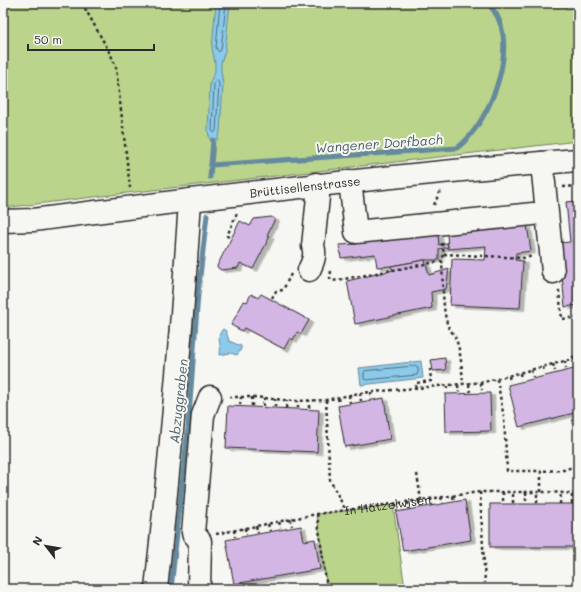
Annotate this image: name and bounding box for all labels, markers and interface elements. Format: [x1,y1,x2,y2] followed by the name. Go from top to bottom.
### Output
[28,26,154,52] scale bar
[34,31,62,47] text: 50 m
[315,130,443,156] water label: Wangener Dorfbach
[249,172,361,201] street label: Brüttisellenstrasse
[165,358,191,444] water label: Abzuggraben
[343,491,432,518] street label: In Hätzelwisen
[26,526,66,566] north arrow
[28,533,46,548] text: N

